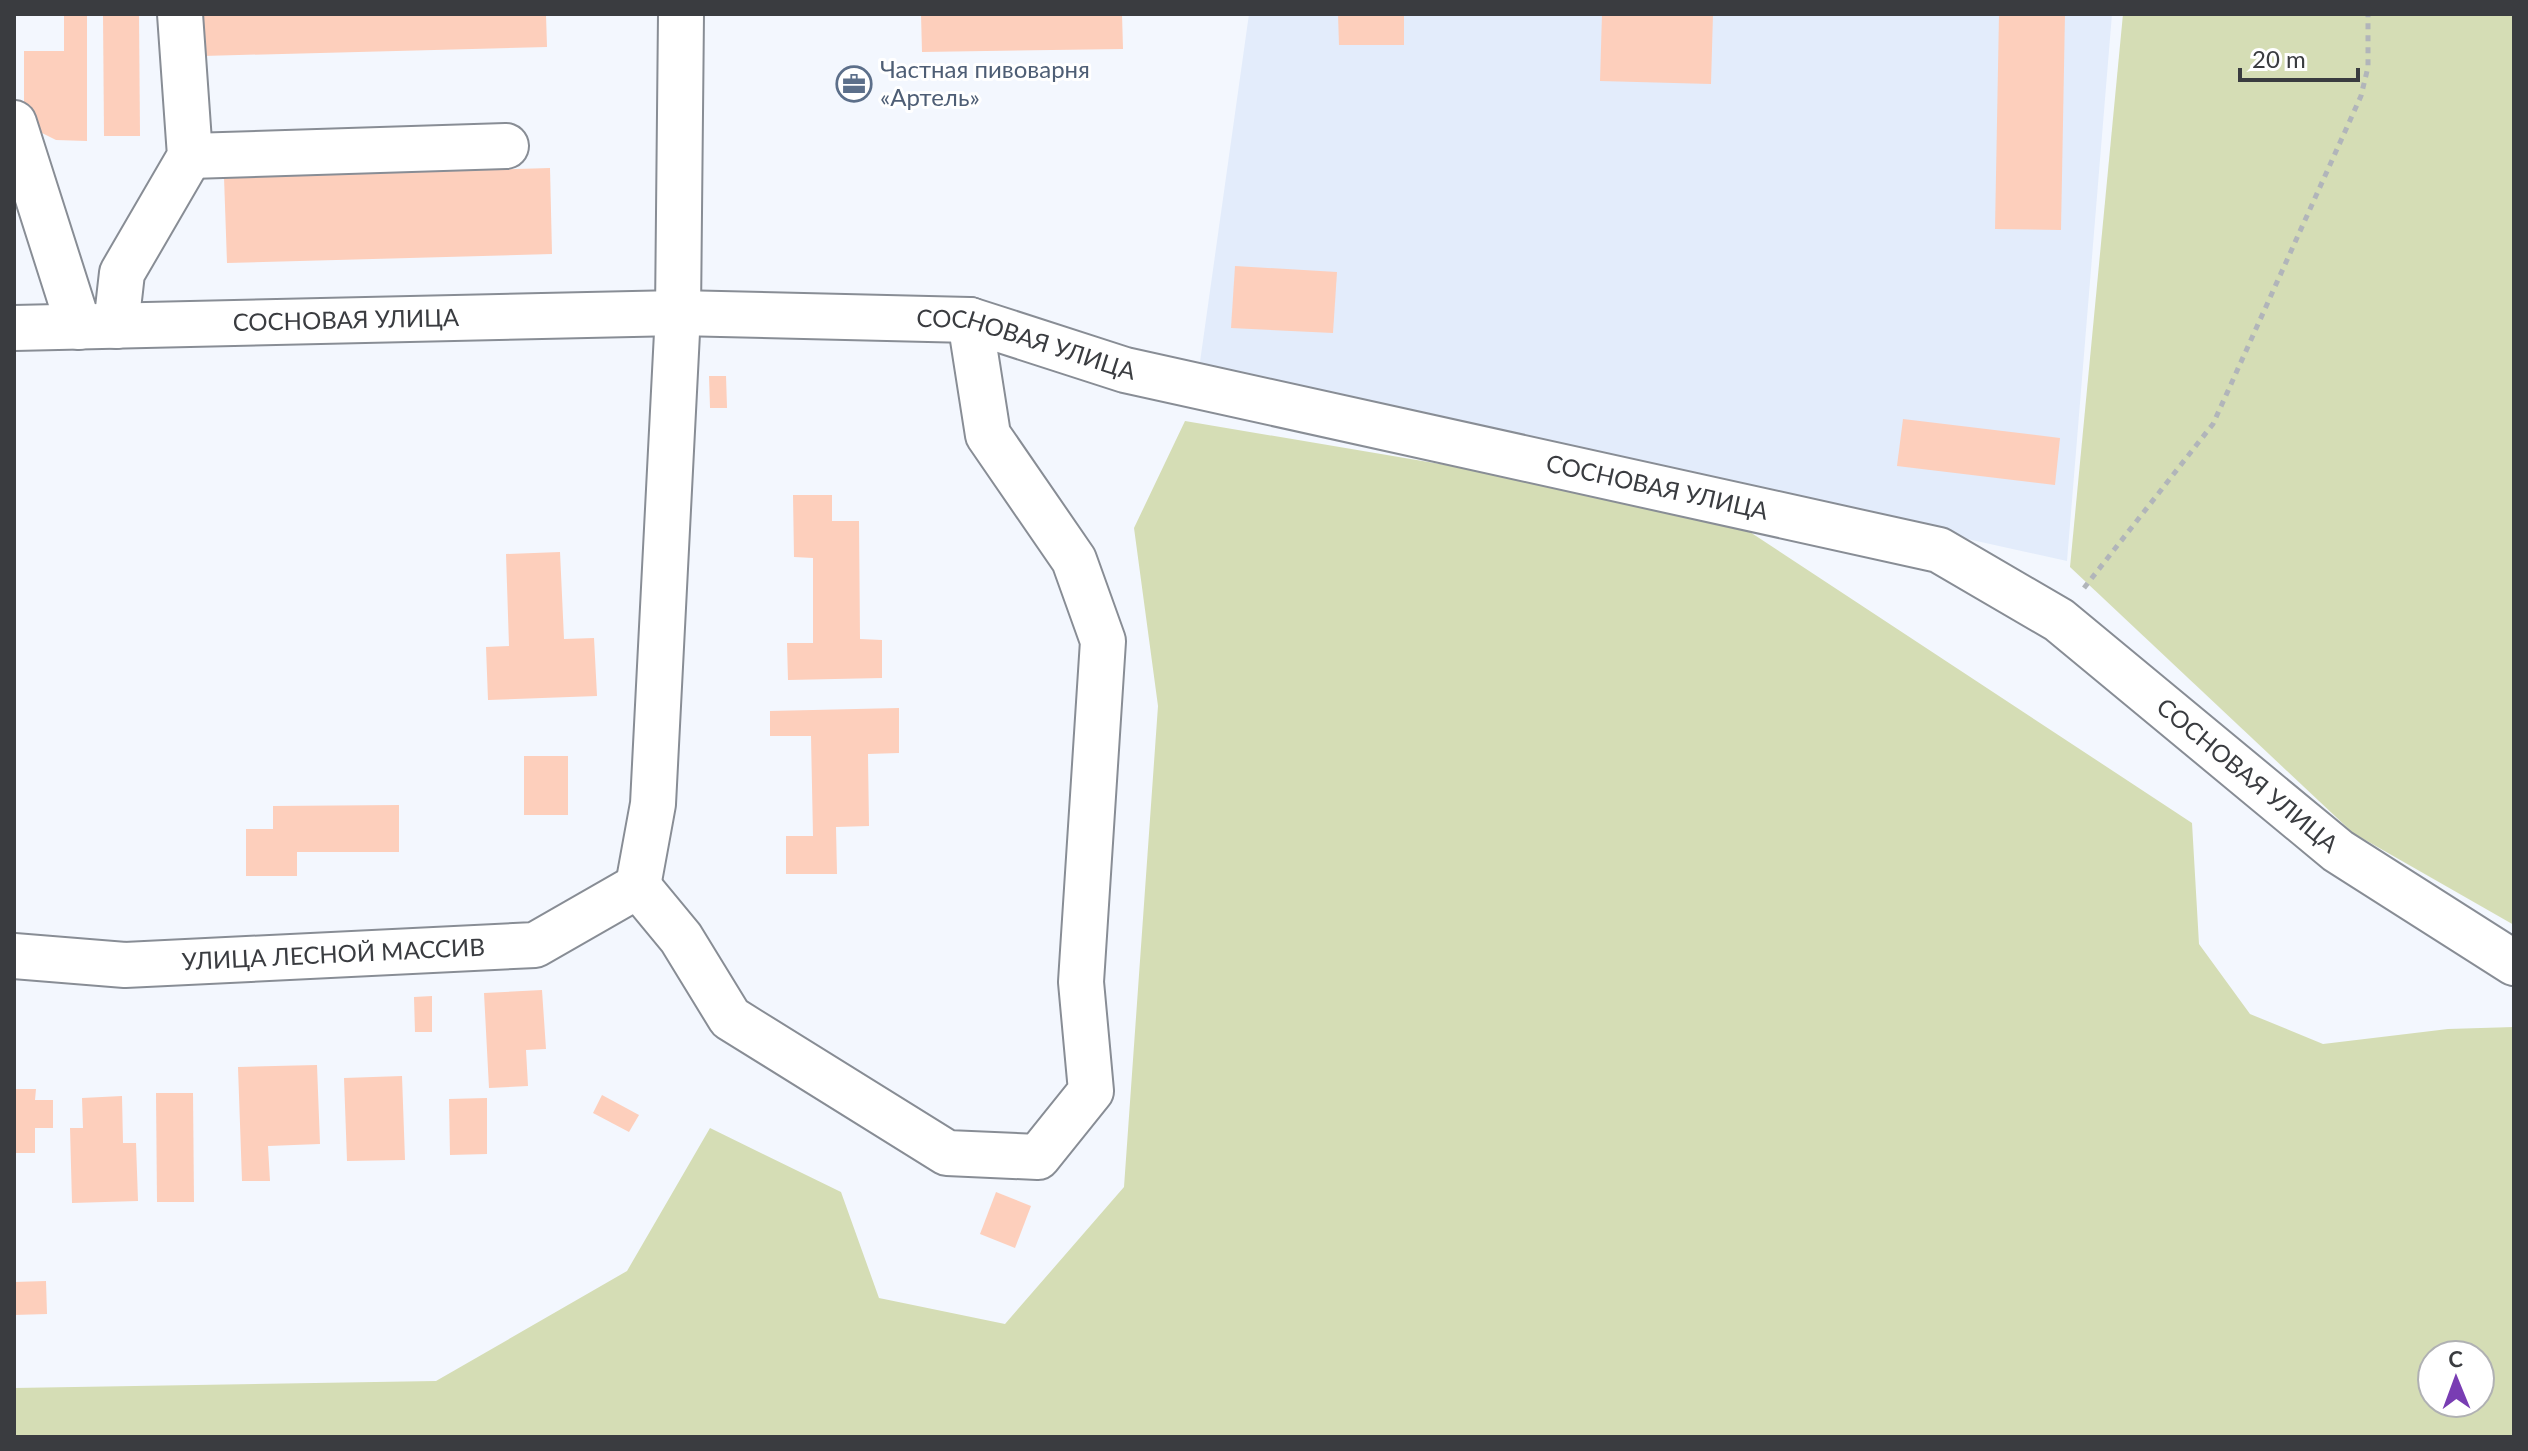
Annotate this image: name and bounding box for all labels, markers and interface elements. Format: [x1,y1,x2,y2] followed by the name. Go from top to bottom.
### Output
[2240,32,2358,82] scale bar
[2252,44,2306,73] text: 20 m
[880,54,1090,111] place label: Частная пивоварня «Артель»
[835,65,873,103] office icon: Частная пивоварня «Артель»
[232,302,460,336] street label: СОСНОВАЯ УЛИЦА
[916,303,1139,385] street label: СОСНОВАЯ УЛИЦА
[1544,448,1772,525] street label: СОСНОВАЯ УЛИЦА
[2152,691,2345,859] street label: СОСНОВАЯ УЛИЦА
[181,931,485,975] street label: УЛИЦА ЛЕСНОЙ МАССИВ
[2416,1339,2496,1419] north arrow
[2448,1345,2464,1372] text: С

